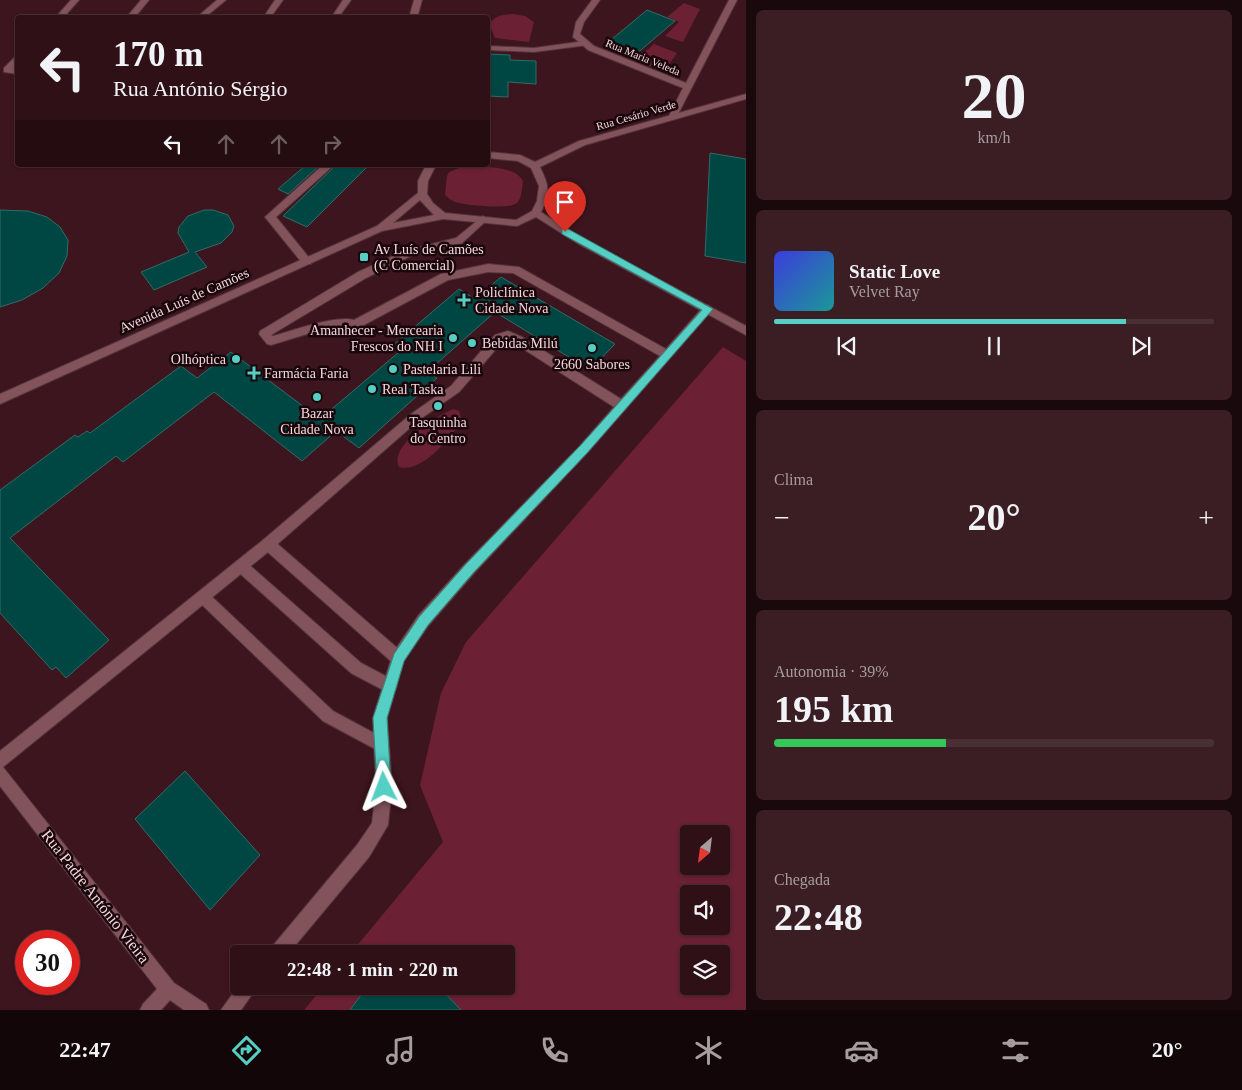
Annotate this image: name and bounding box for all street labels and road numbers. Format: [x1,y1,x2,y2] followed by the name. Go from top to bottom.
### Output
[604,37,682,77] street label: Rua Maria Veleda
[595,98,677,132] street label: Rua Cesário Verde
[117,265,251,336] street label: Avenida Luís de Camões
[38,826,153,966] street label: Rua Padre António Vieira

